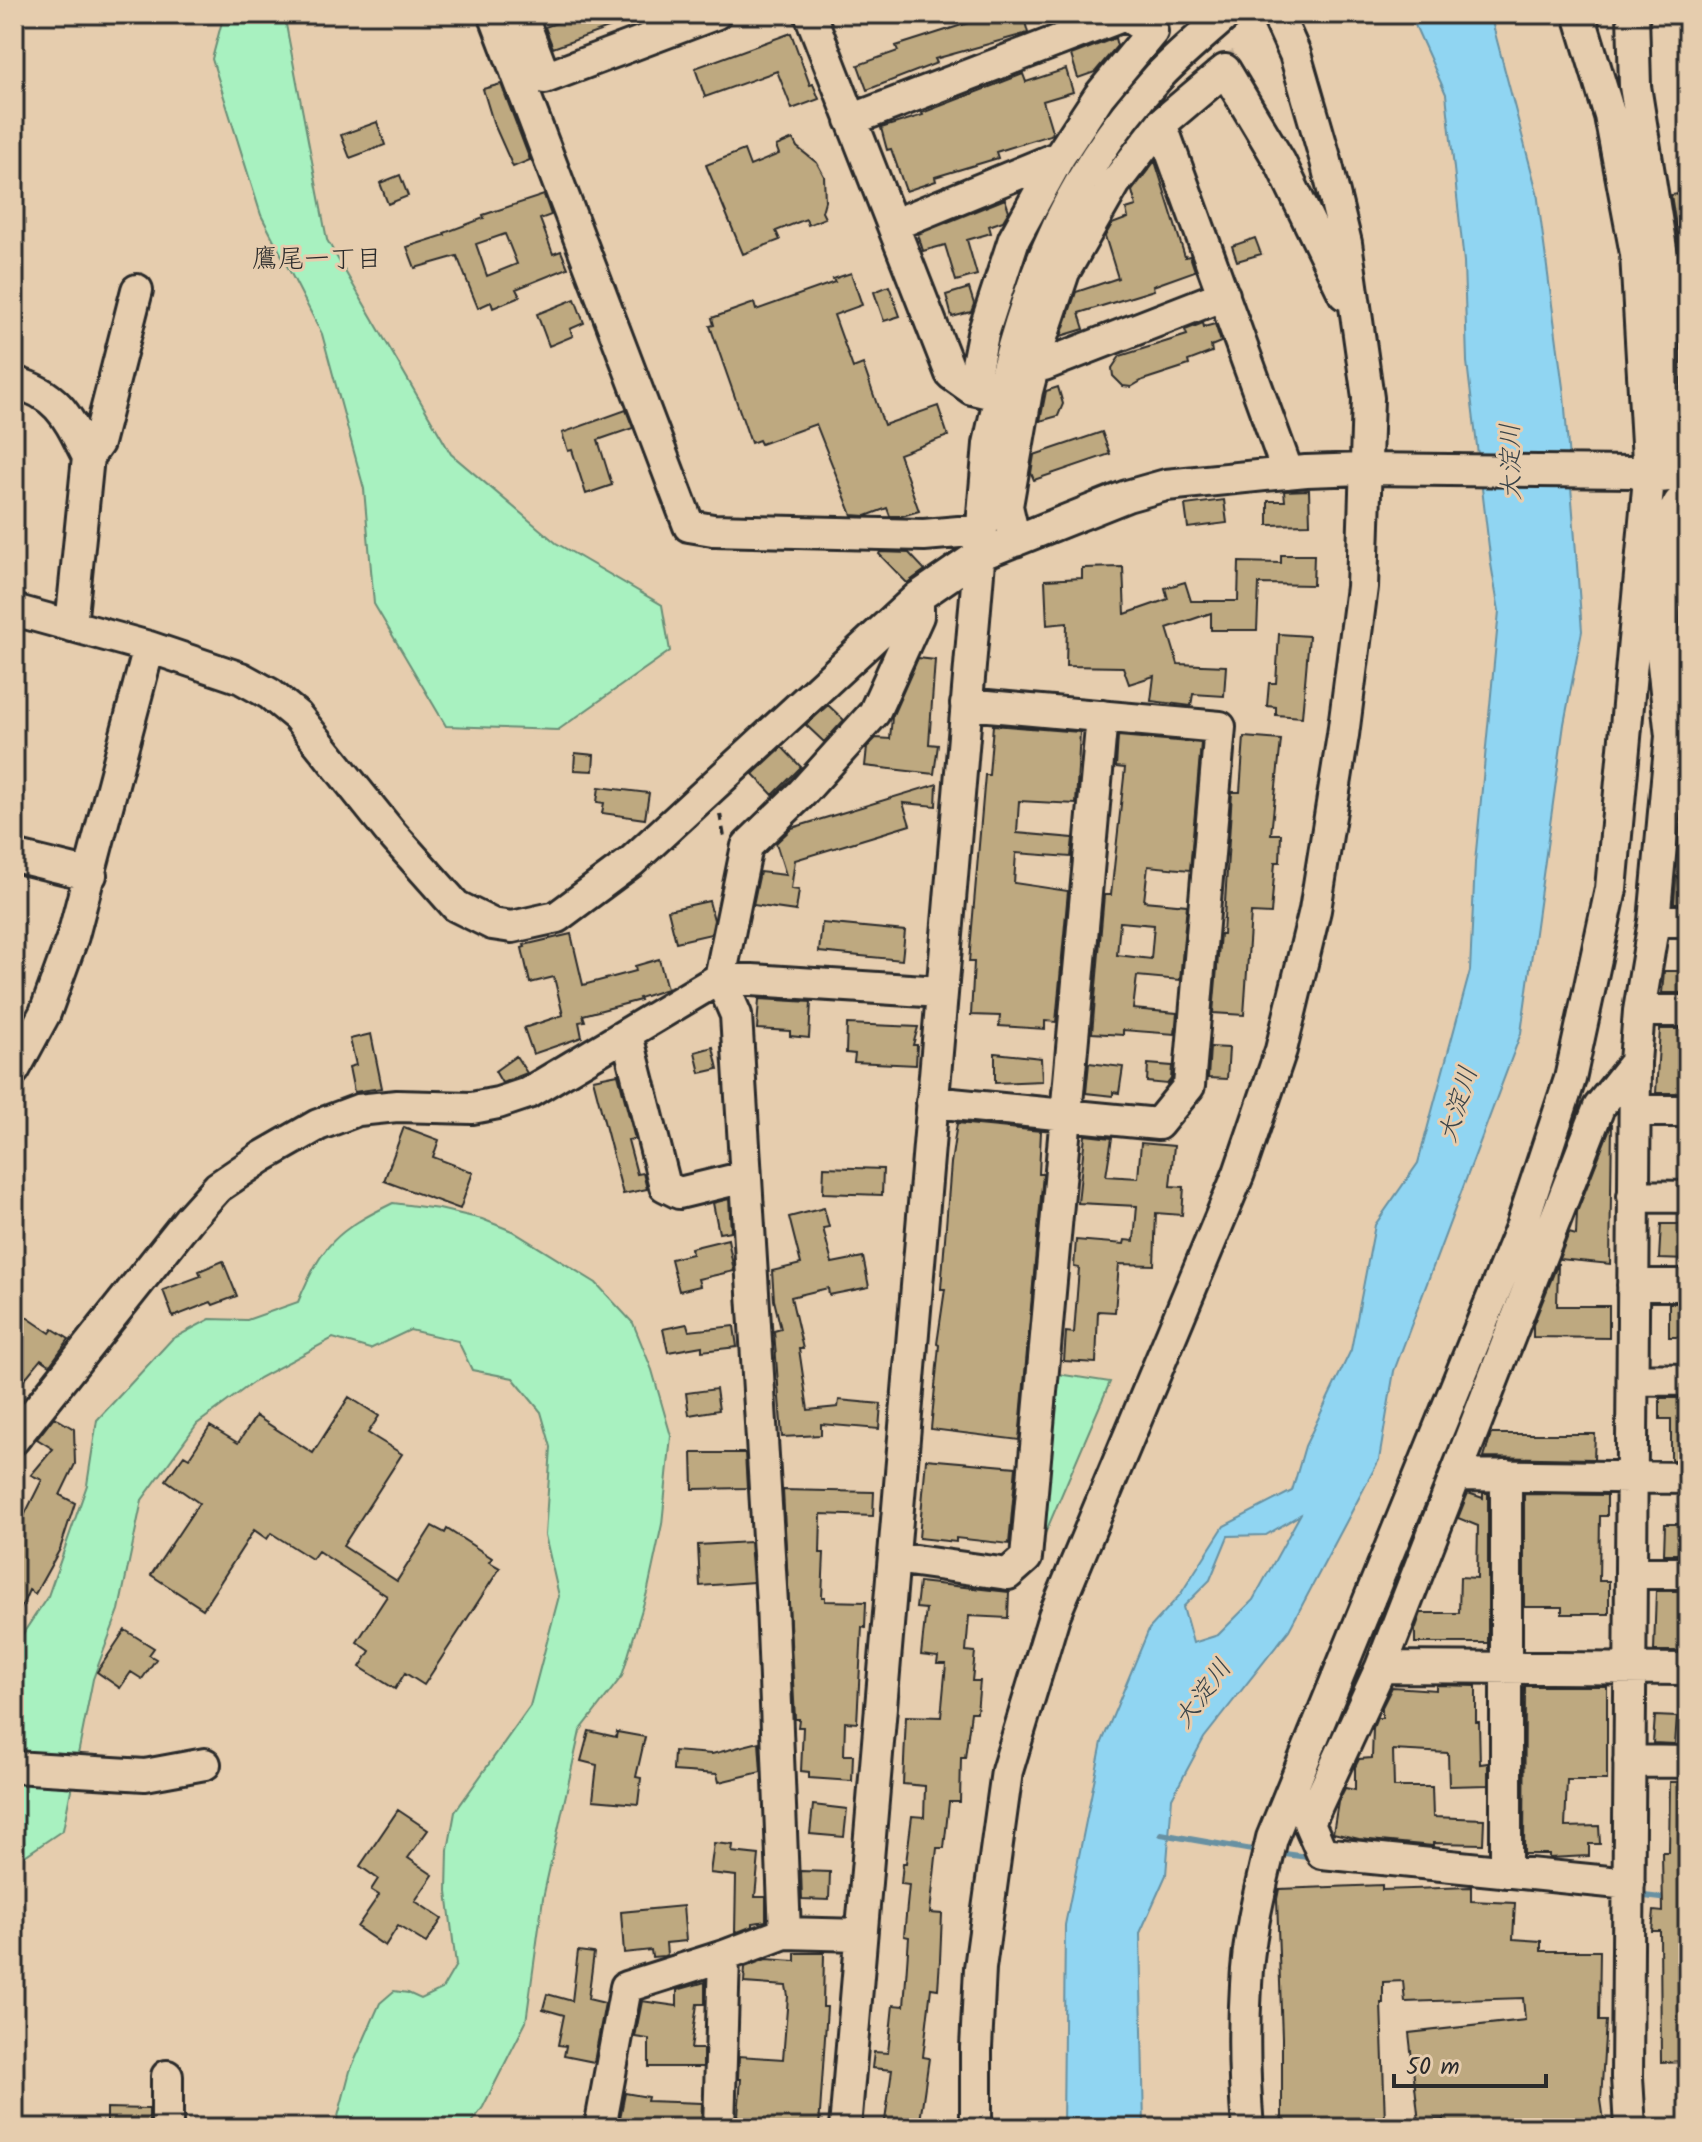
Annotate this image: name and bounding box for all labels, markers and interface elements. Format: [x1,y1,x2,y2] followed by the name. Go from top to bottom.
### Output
[252,239,382,281] district label: 鷹尾一丁目
[1490,423,1534,501] water label: 大淀川
[1427,1061,1490,1148] water label: 大淀川
[1164,1650,1244,1738] water label: 大淀川
[1394,2038,1546,2088] scale bar
[1406,2048,1460,2087] text: 50 m

